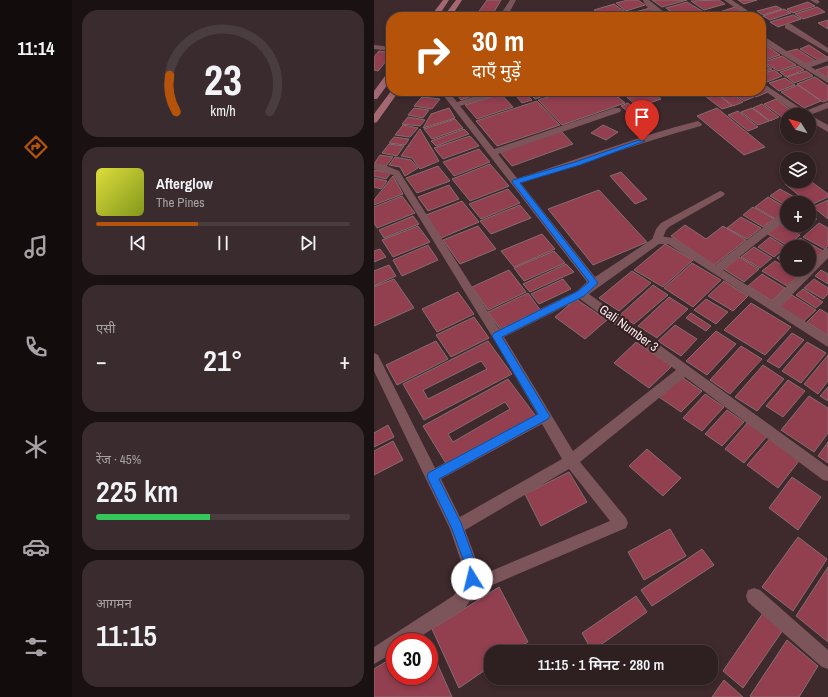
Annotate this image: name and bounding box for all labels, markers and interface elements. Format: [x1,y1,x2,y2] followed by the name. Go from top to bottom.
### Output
[472,22,524,60] text: 30 m
[406,28,458,80] icon: right
[18,36,54,61] text: 11:14
[204,52,242,108] text: 23
[472,58,521,83] text: दाएँ मुड़ें
[210,100,236,119] text: km/h
[625,100,659,141] pin
[631,106,653,128] icon: arrive
[780,108,816,144] north arrow
[780,108,816,276] map controls
[22,133,50,161] icon: directions
[780,152,816,188] button: layers
[156,173,213,194] text: Afterglow
[156,194,205,211] text: The Pines
[780,196,816,232] button: +
[127,232,149,254] icon: previous
[212,232,234,254] icon: pause
[297,232,319,254] icon: next
[22,233,50,261] icon: music
[780,240,816,276] button: −
[596,301,662,355] street label: Gali Number 3
[96,320,115,337] text: एसी
[22,333,50,361] icon: phone
[203,340,243,380] text: 21°
[96,346,107,376] text: −
[339,346,350,376] text: +
[22,433,50,461] icon: climate
[96,451,141,468] text: रेंज · 45%
[96,471,178,511] text: 225 km
[22,533,50,561] icon: car
[451,558,493,600] position arrow
[96,595,132,612] text: आगमन
[96,615,157,655] text: 11:15
[22,633,50,661] icon: filters
[386,633,438,685] speed limit sign: 30
[538,654,664,675] text: 11:15 · 1 मिनट · 280 m

